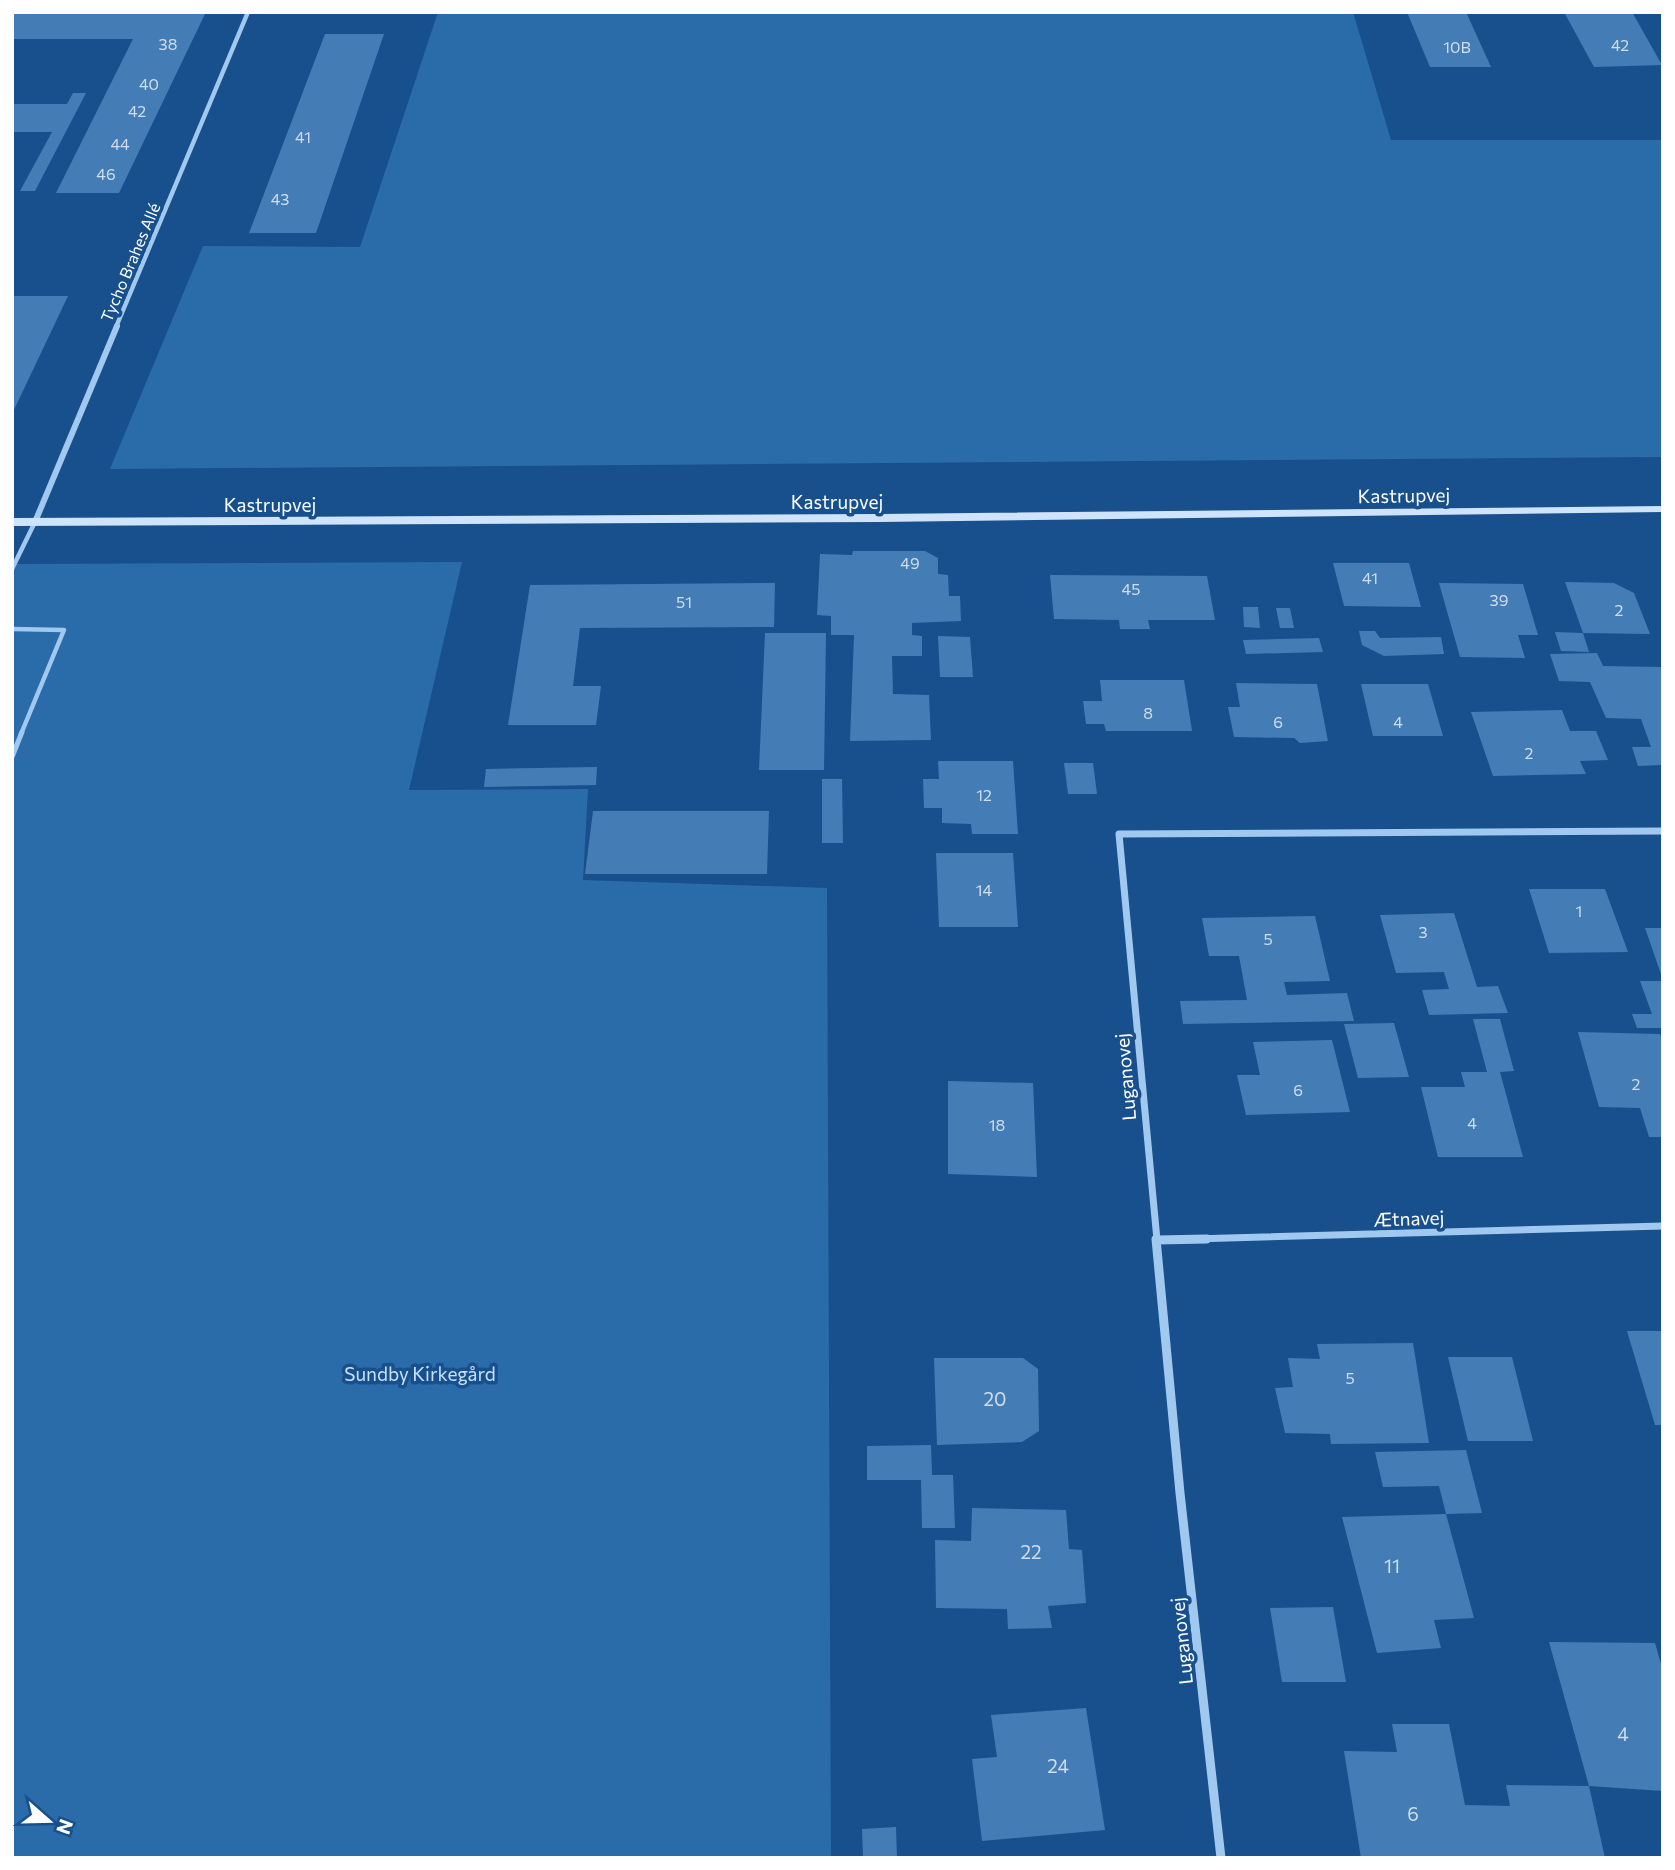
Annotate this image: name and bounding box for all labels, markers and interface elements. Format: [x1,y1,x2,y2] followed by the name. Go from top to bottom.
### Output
[159,34,177,53] house number: 38
[1611,35,1629,54] house number: 42
[1443,37,1471,56] house number: 10B
[139,74,159,93] house number: 40
[128,101,146,120] house number: 42
[295,127,311,146] house number: 41
[110,134,130,153] house number: 44
[96,164,116,183] house number: 46
[271,189,289,208] house number: 43
[96,200,164,324] street label: Tycho Brahes Allé
[1358,483,1450,507] street label: Kastrupvej
[791,490,883,513] street label: Kastrupvej
[224,493,316,516] street label: Kastrupvej
[900,553,920,572] house number: 49
[1362,568,1378,587] house number: 41
[1122,579,1140,598] house number: 45
[1490,590,1508,609] house number: 39
[676,592,692,611] house number: 51
[1615,600,1624,619] house number: 2
[1143,703,1153,722] house number: 8
[1273,712,1283,731] house number: 6
[1393,712,1403,731] house number: 4
[1525,743,1534,762] house number: 2
[976,785,992,804] house number: 12
[976,880,993,899] house number: 14
[1576,901,1582,920] house number: 1
[1418,922,1428,941] house number: 3
[1263,929,1273,948] house number: 5
[1110,1032,1140,1122] street label: Luganovej
[1632,1074,1641,1093] house number: 2
[1293,1080,1303,1099] house number: 6
[1467,1113,1477,1132] house number: 4
[989,1115,1005,1134] house number: 18
[1373,1205,1445,1231] street label: Ætnavej
[344,1362,496,1385] park label: Sundby Kirkegård
[1345,1368,1355,1387] house number: 5
[984,1387,1006,1410] house number: 20
[1020,1540,1042,1563] house number: 22
[1384,1554,1400,1577] house number: 11
[1165,1596,1197,1686] street label: Luganovej
[1617,1722,1629,1745] house number: 4
[1047,1754,1069,1777] house number: 24
[14,1786,84,1856] north arrow
[1407,1802,1419,1825] house number: 6
[52,1816,79,1838] text: N

